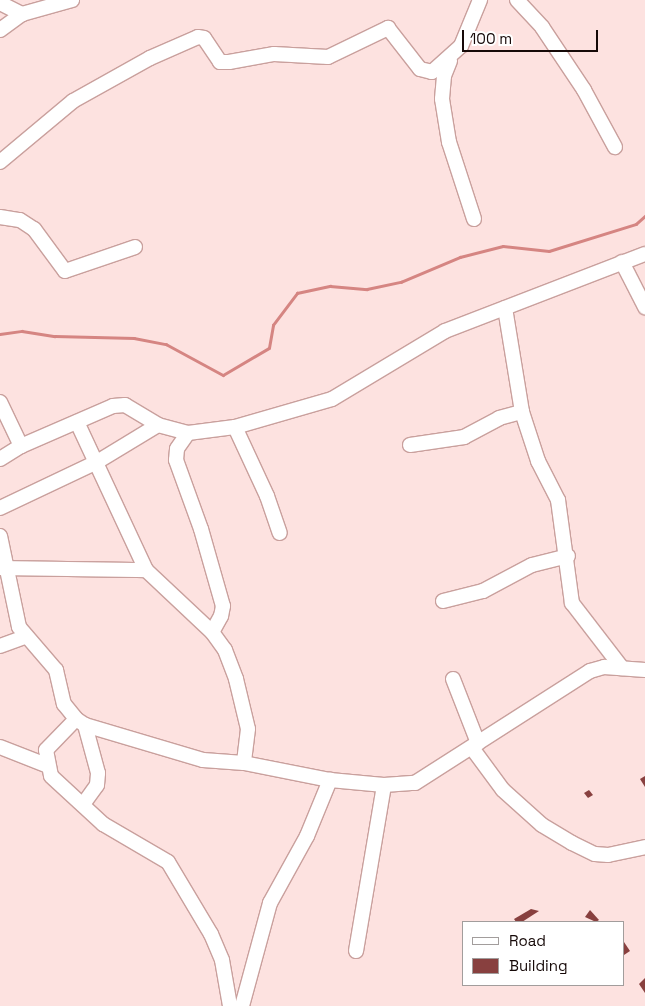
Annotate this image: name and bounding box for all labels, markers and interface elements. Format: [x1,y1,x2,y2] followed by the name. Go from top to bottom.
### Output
[465,20,601,52] scale bar
[470,29,512,48] text: 100 m
[462,921,625,986] legend
[509,931,546,950] text: Road
[509,956,568,975] text: Building

